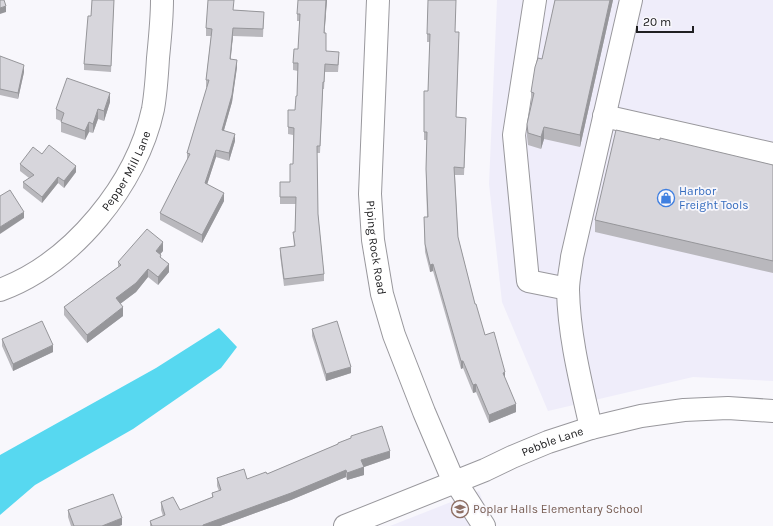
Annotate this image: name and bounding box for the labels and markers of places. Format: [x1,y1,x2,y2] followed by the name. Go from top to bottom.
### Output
[679,184,749,212] place label: Harbor Freight Tools
[656,188,676,208] shop icon: Harbor Freight Tools
[450,499,470,519] school or university icon: Poplar Halls Elementary School
[473,502,643,516] place label: Poplar Halls Elementary School

